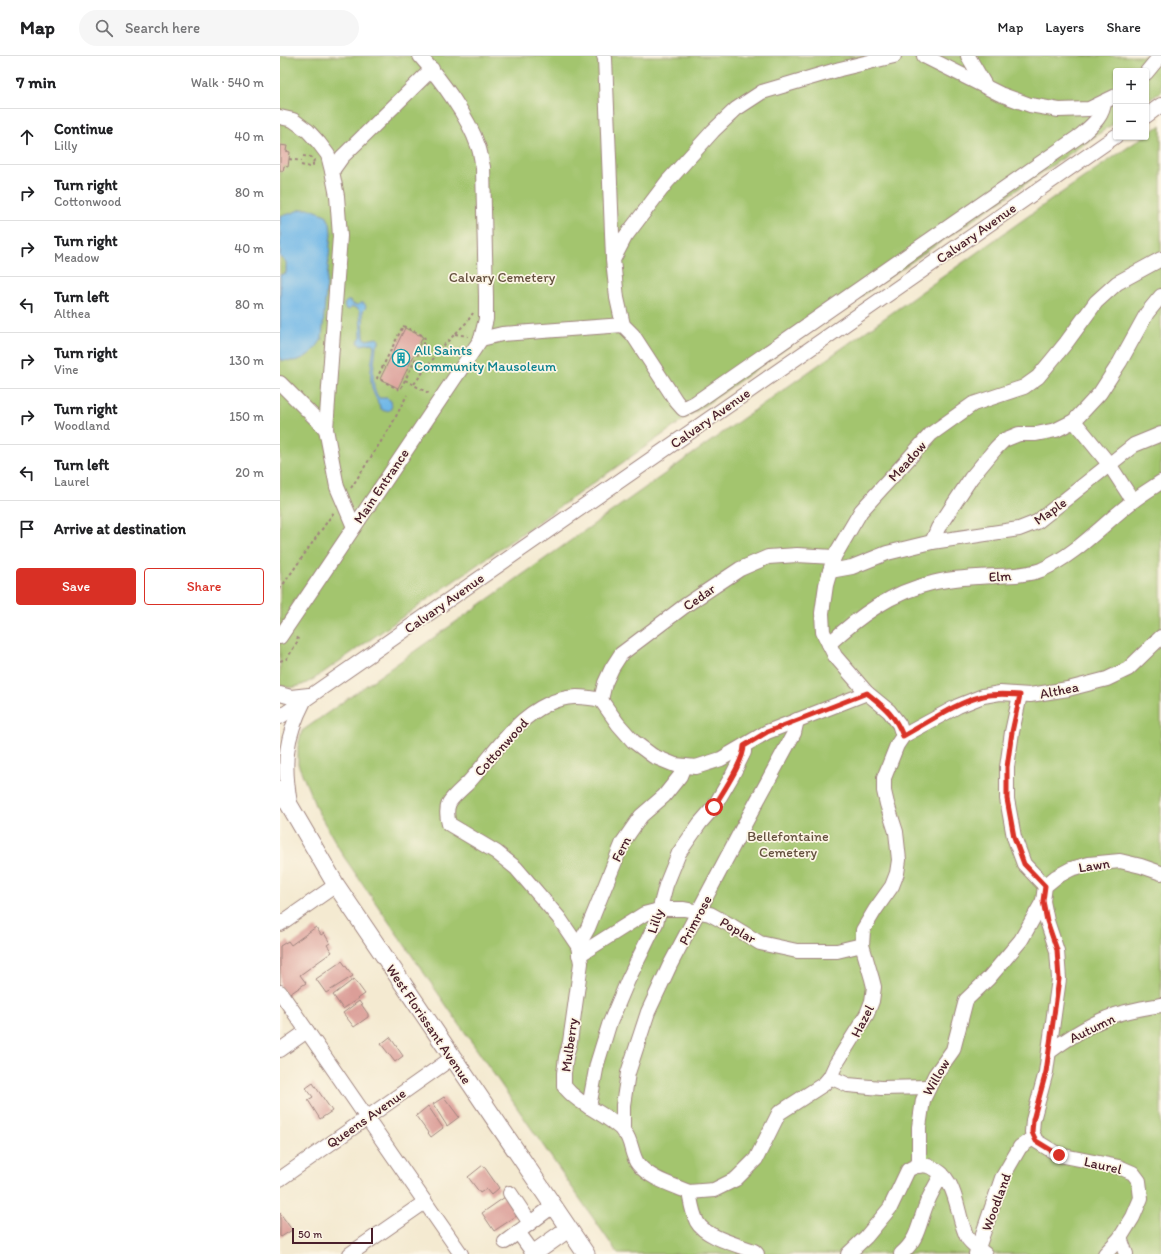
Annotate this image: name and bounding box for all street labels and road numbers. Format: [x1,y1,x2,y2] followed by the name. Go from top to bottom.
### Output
[933,199,1020,267] street label: Calvary Avenue
[667,384,754,452] street label: Calvary Avenue
[885,437,930,485] street label: Meadow
[350,445,413,527] street label: Main Entrance
[1031,494,1070,529] street label: Maple
[988,567,1013,586] street label: Elm
[401,569,488,637] street label: Calvary Avenue
[680,580,719,615] street label: Cedar
[1038,678,1080,703] street label: Althea
[471,714,532,780] street label: Cottonwood
[608,833,635,865] street label: Fern
[1077,855,1111,876] street label: Lawn
[675,892,716,948] street label: Primrose
[643,906,668,936] street label: Lilly
[717,913,759,948] street label: Poplar
[382,961,475,1088] street label: West Florissant Avenue
[847,1002,878,1040] street label: Hazel
[1067,1010,1118,1047] street label: Autumn
[557,1017,582,1073] street label: Mulberry
[919,1055,954,1099] street label: Willow
[323,1085,409,1152] street label: Queens Avenue
[1082,1153,1123,1178] street label: Laurel
[978,1171,1015,1233] street label: Woodland

